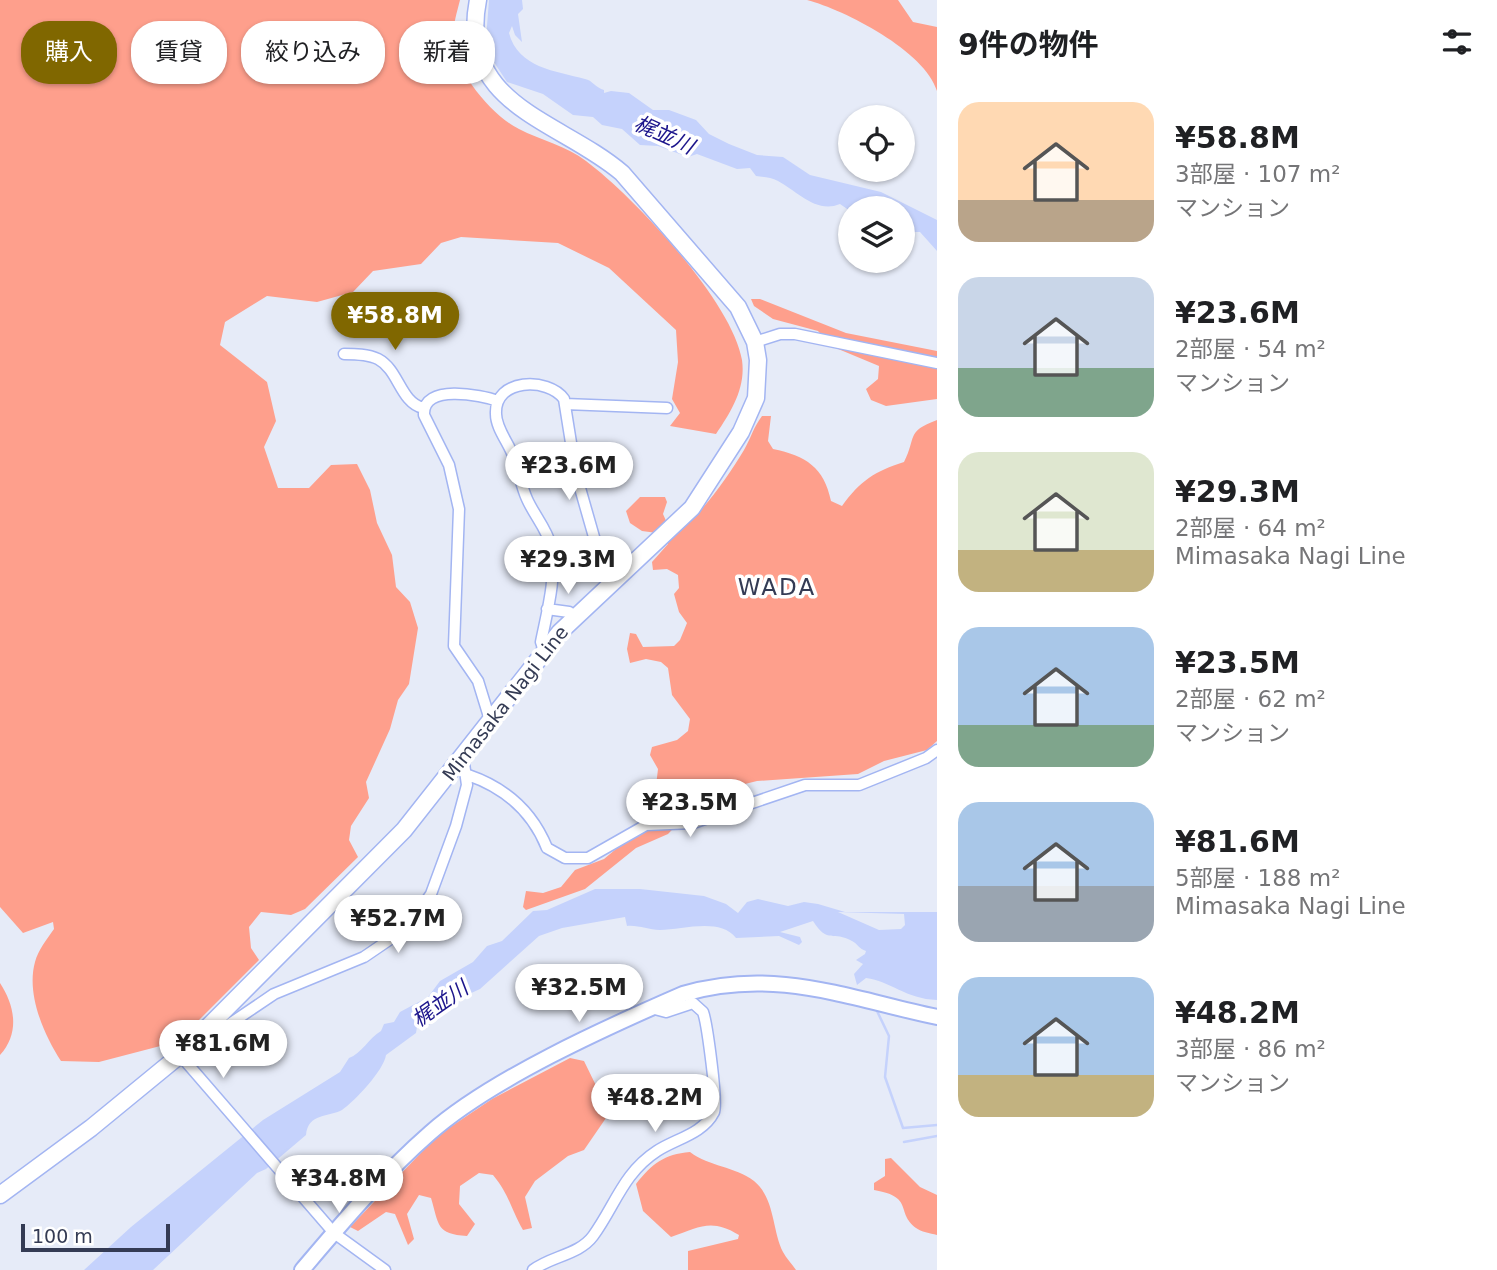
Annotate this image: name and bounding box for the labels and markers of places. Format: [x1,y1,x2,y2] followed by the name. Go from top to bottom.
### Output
[338,292,452,352] pin: ¥58.8M
[512,442,626,502] pin: ¥23.6M
[511,536,625,596] pin: ¥29.3M
[633,780,747,839] pin: ¥23.5M
[341,895,455,955] pin: ¥52.7M
[522,964,636,1024] pin: ¥32.5M
[166,1020,280,1080] pin: ¥81.6M
[598,1074,712,1134] pin: ¥48.2M
[282,1156,396,1215] pin: ¥34.8M

